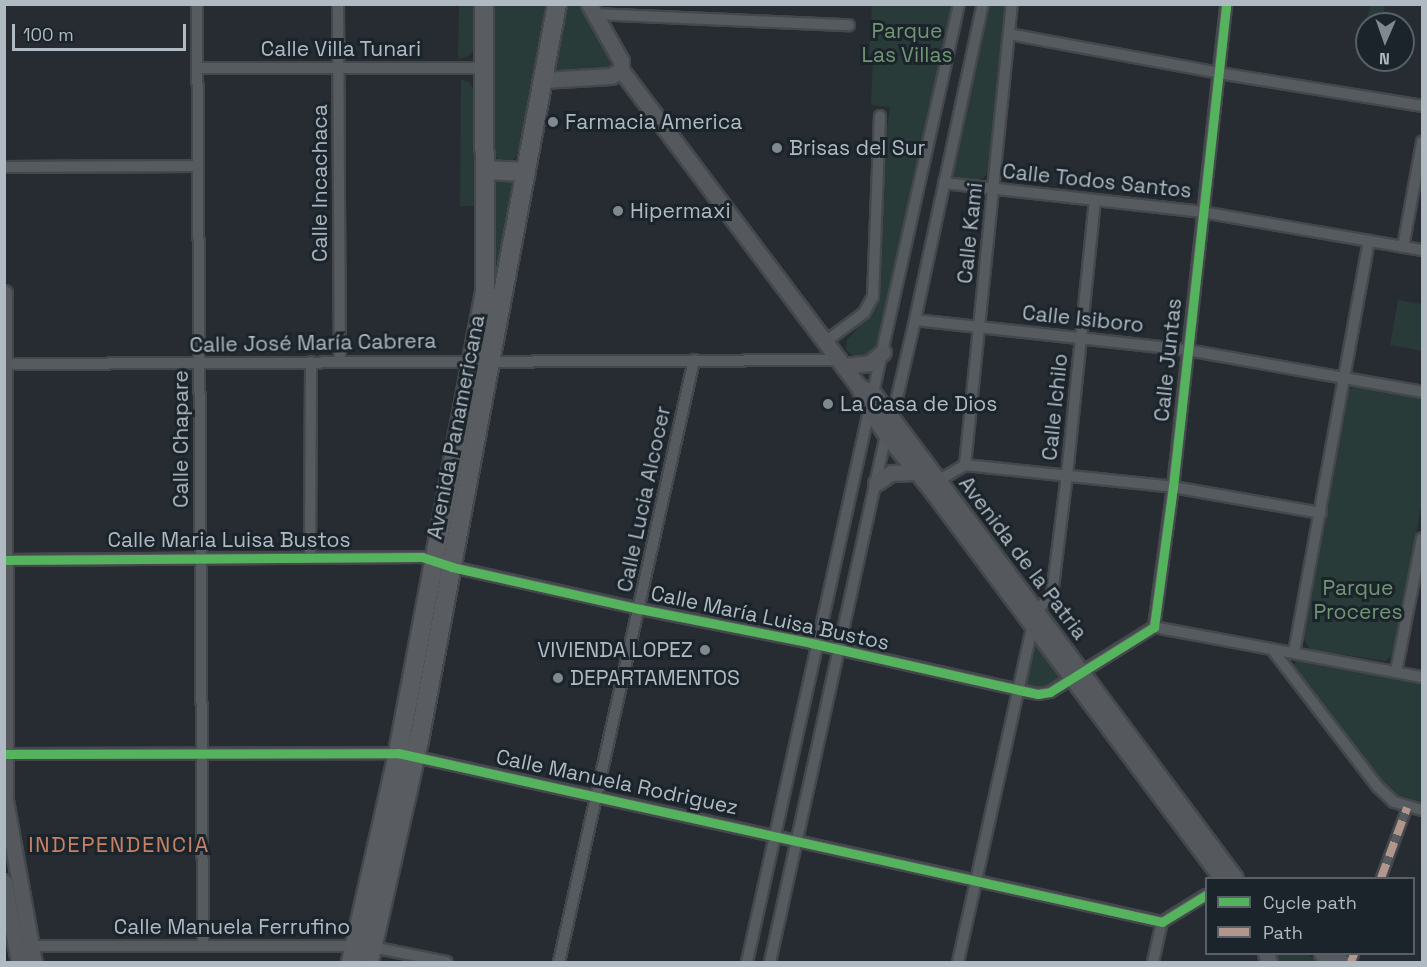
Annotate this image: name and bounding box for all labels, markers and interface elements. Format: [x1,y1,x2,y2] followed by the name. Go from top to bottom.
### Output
[15,12,189,50] scale bar
[1355,12,1415,72] north arrow
[861,18,953,68] park label: Parque Las Villas
[23,23,74,46] text: 100 m
[260,36,422,62] street label: Calle Villa Tunari
[1379,48,1390,69] text: N
[307,104,333,262] street label: Calle Incachaca
[565,109,743,135] place label: Farmacia America
[546,115,560,129] marker: Farmacia America
[789,135,926,161] place label: Brisas del Sur
[770,141,784,155] marker: Brisas del Sur
[1001,159,1193,203] street label: Calle Todos Santos
[952,181,988,285] street label: Calle Kami
[630,198,731,224] place label: Hipermaxi
[611,204,625,218] marker: Hipermaxi
[1149,297,1187,423] street label: Calle Juntas
[1021,300,1145,338] street label: Calle Isiboro
[422,313,490,541] street label: Avenida Panamericana
[189,328,437,358] street label: Calle José María Cabrera
[1037,352,1073,462] street label: Calle Ichilo
[168,370,194,508] street label: Calle Chapare
[840,391,997,417] place label: La Casa de Dios
[821,397,835,411] marker: La Casa de Dios
[612,404,676,594] street label: Calle Lucia Alcocer
[953,471,1093,645] street label: Avenida de la Patria
[107,527,351,553] street label: Calle Maria Luisa Bustos
[1313,575,1403,625] park label: Parque Proceres
[648,580,892,656] street label: Calle María Luisa Bustos
[537,637,693,663] place label: VIVIENDA LOPEZ
[698,643,712,657] marker: VIVIENDA LOPEZ
[570,665,740,691] place label: DEPARTAMENTOS
[551,671,565,685] marker: DEPARTAMENTOS
[494,744,740,820] street label: Calle Manuela Rodriguez
[28,832,210,858] district label: INDEPENDENCIA
[1205,877,1415,955] legend
[1263,891,1357,914] text: Cycle path
[114,914,350,940] street label: Calle Manuela Ferrufino
[1263,921,1303,944] text: Path

